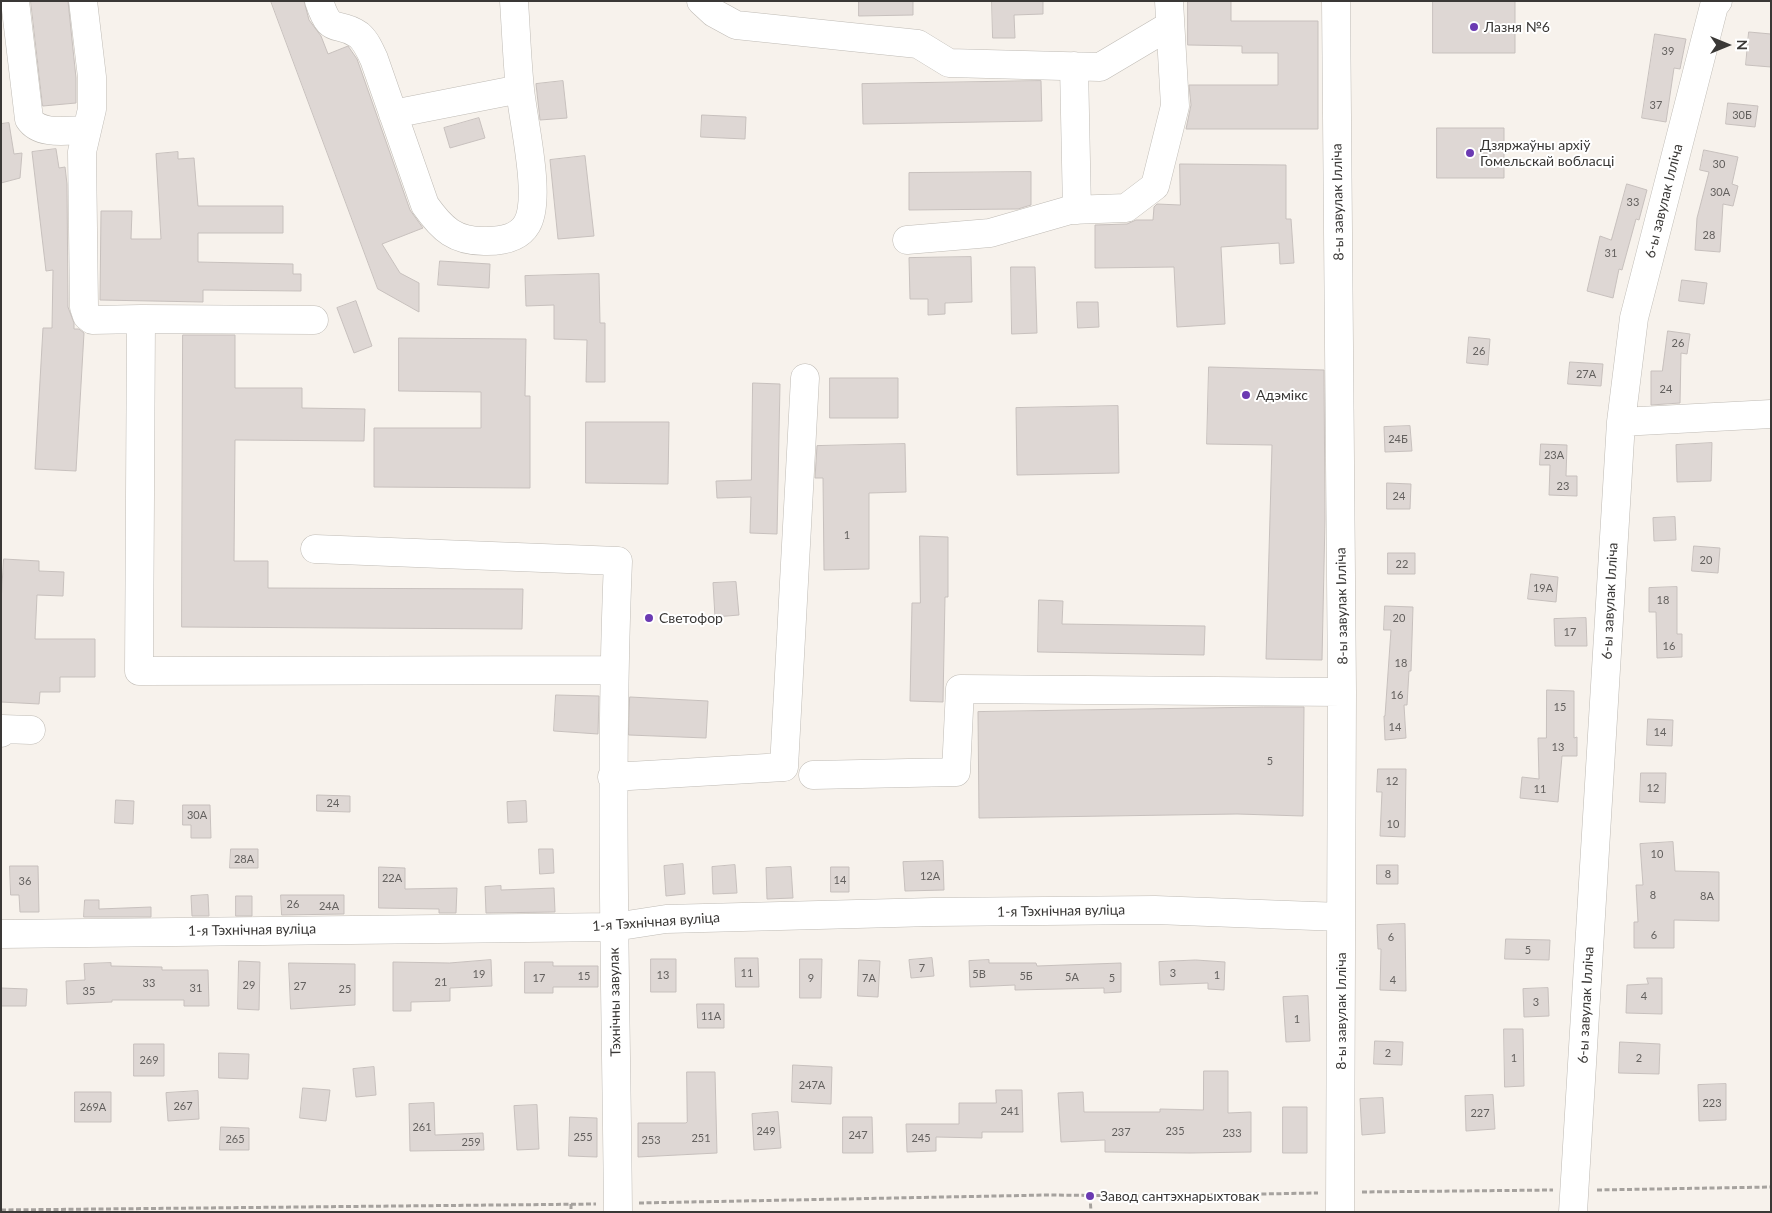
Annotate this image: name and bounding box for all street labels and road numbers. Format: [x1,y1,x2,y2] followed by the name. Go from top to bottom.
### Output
[1642,142,1686,260] street label: 6-ы завулак Ілліча
[1329,143,1347,261] street label: 8-ы завулак Ілліча
[1599,542,1621,660] street label: 6-ы завулак Ілліча
[1333,547,1351,665] street label: 8-ы завулак Ілліча
[997,901,1125,921] street label: 1-я Тэхнічная вуліца
[592,909,720,935] street label: 1-я Тэхнічная вуліца
[188,920,316,940] street label: 1-я Тэхнічная вуліца
[1575,946,1597,1064] street label: 6-ы завулак Ілліча
[606,947,624,1057] street label: Тэхнічны завулак
[1333,952,1349,1070] street label: 8-ы завулак Ілліча

